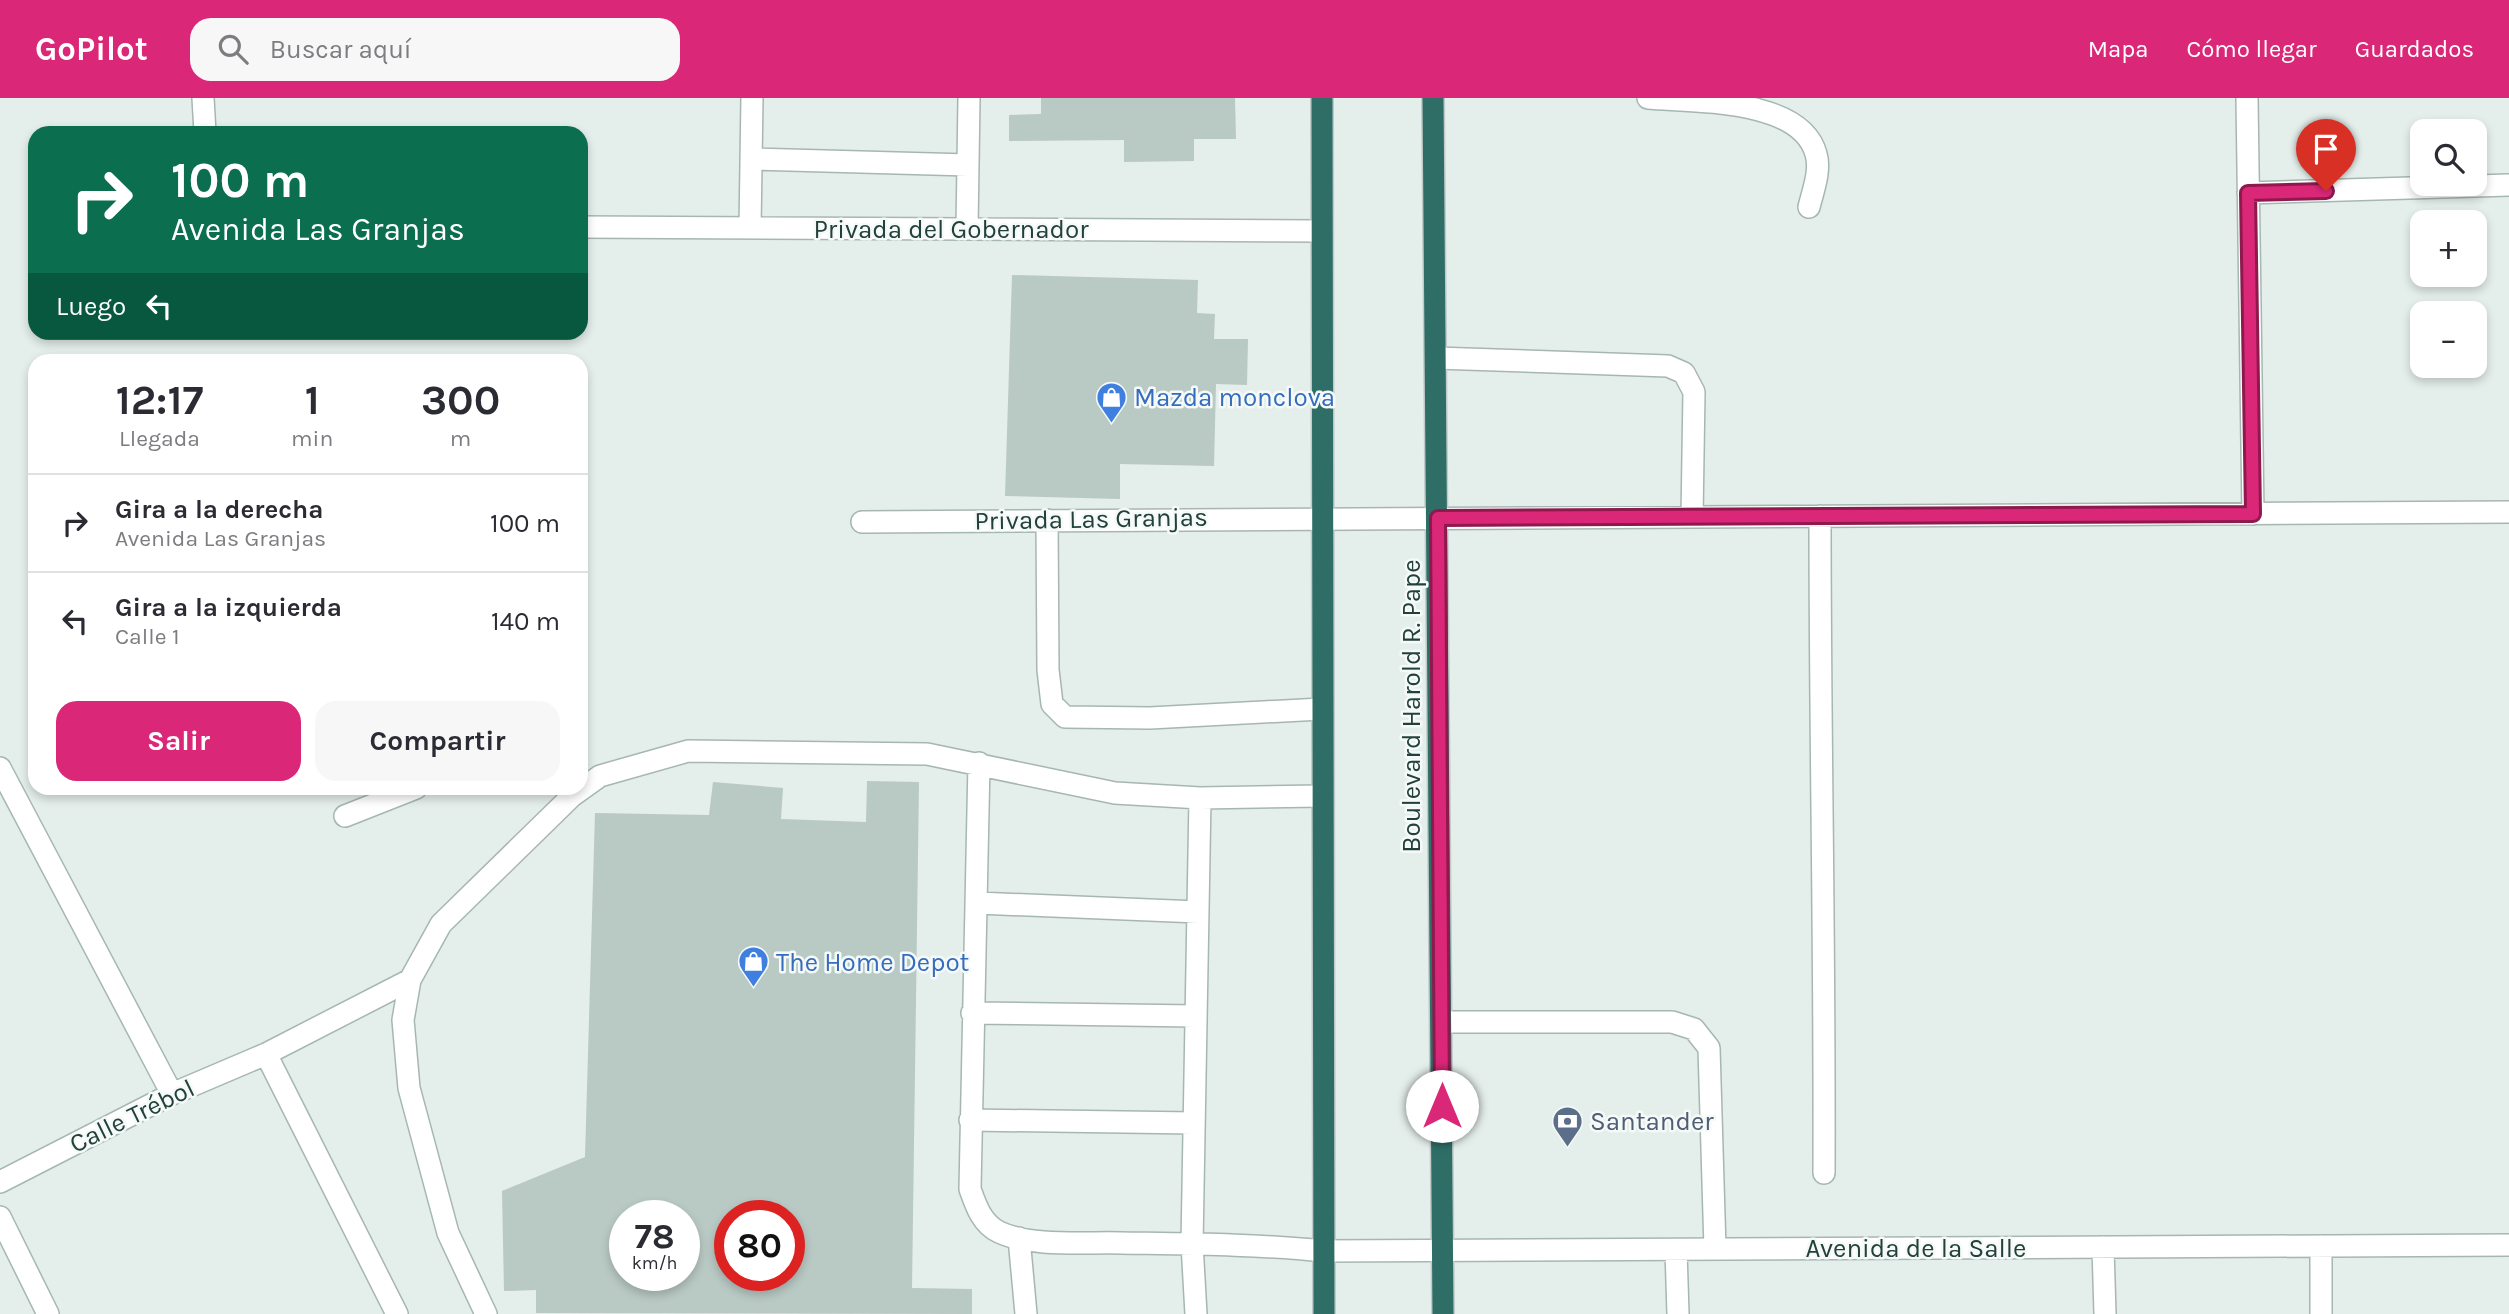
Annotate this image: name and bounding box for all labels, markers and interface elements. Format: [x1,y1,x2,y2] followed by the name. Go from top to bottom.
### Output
[190,18,680,81] search box
[35,30,148,68] text: GoPilot
[214,30,252,68] icon: search
[270,34,412,65] text: Buscar aquí
[2088,35,2148,63] text: Mapa
[2186,35,2317,63] text: Cómo llegar
[2355,35,2474,63] text: Guardados
[2296,119,2356,191] pin
[2410,119,2487,378] map controls
[2410,119,2487,196] button: search
[2307,130,2345,168] icon: arrive
[171,152,309,209] text: 100 m
[56,154,147,245] icon: right
[2410,210,2487,287] button: +
[171,211,465,248] text: Avenida Las Granjas
[813,214,1089,245] street label: Privada del Gobernador
[140,287,178,325] icon: left
[56,291,126,322] text: Luego
[2410,301,2487,378] button: −
[116,375,203,425] text: 12:17
[305,375,320,425] text: 1
[421,375,500,425] text: 300
[1094,380,1128,424] shop icon: Mazda monclova
[1134,382,1335,413] place label: Mazda monclova
[119,425,200,452] text: Llegada
[291,425,333,452] text: min
[450,425,471,452] text: m
[115,494,324,525] text: Gira a la derecha
[974,501,1208,537] street label: Privada Las Granjas
[56,504,94,542] icon: right
[490,508,560,539] text: 100 m
[115,525,326,552] text: Avenida Las Granjas
[1396,559,1427,853] street label: Boulevard Harold R. Pape
[115,592,342,623] text: Gira a la izquierda
[56,602,94,640] icon: left
[491,606,560,637] text: 140 m
[115,623,180,650] text: Calle 1
[56,701,301,781] button: Salir
[315,701,560,781] button: Compartir
[736,945,770,989] shop icon: The Home Depot
[776,947,970,978] place label: The Home Depot
[1405,1069,1479,1143] position arrow
[64,1072,200,1160] street label: Calle Trébol
[1550,1104,1584,1148] bank icon: Santander
[1590,1106,1714,1137] place label: Santander
[714,1200,805,1291] speed limit sign: 80
[634,1216,675,1257] text: 78
[1806,1233,2026,1264] street label: Avenida de la Salle
[632,1252,677,1274] text: km/h

